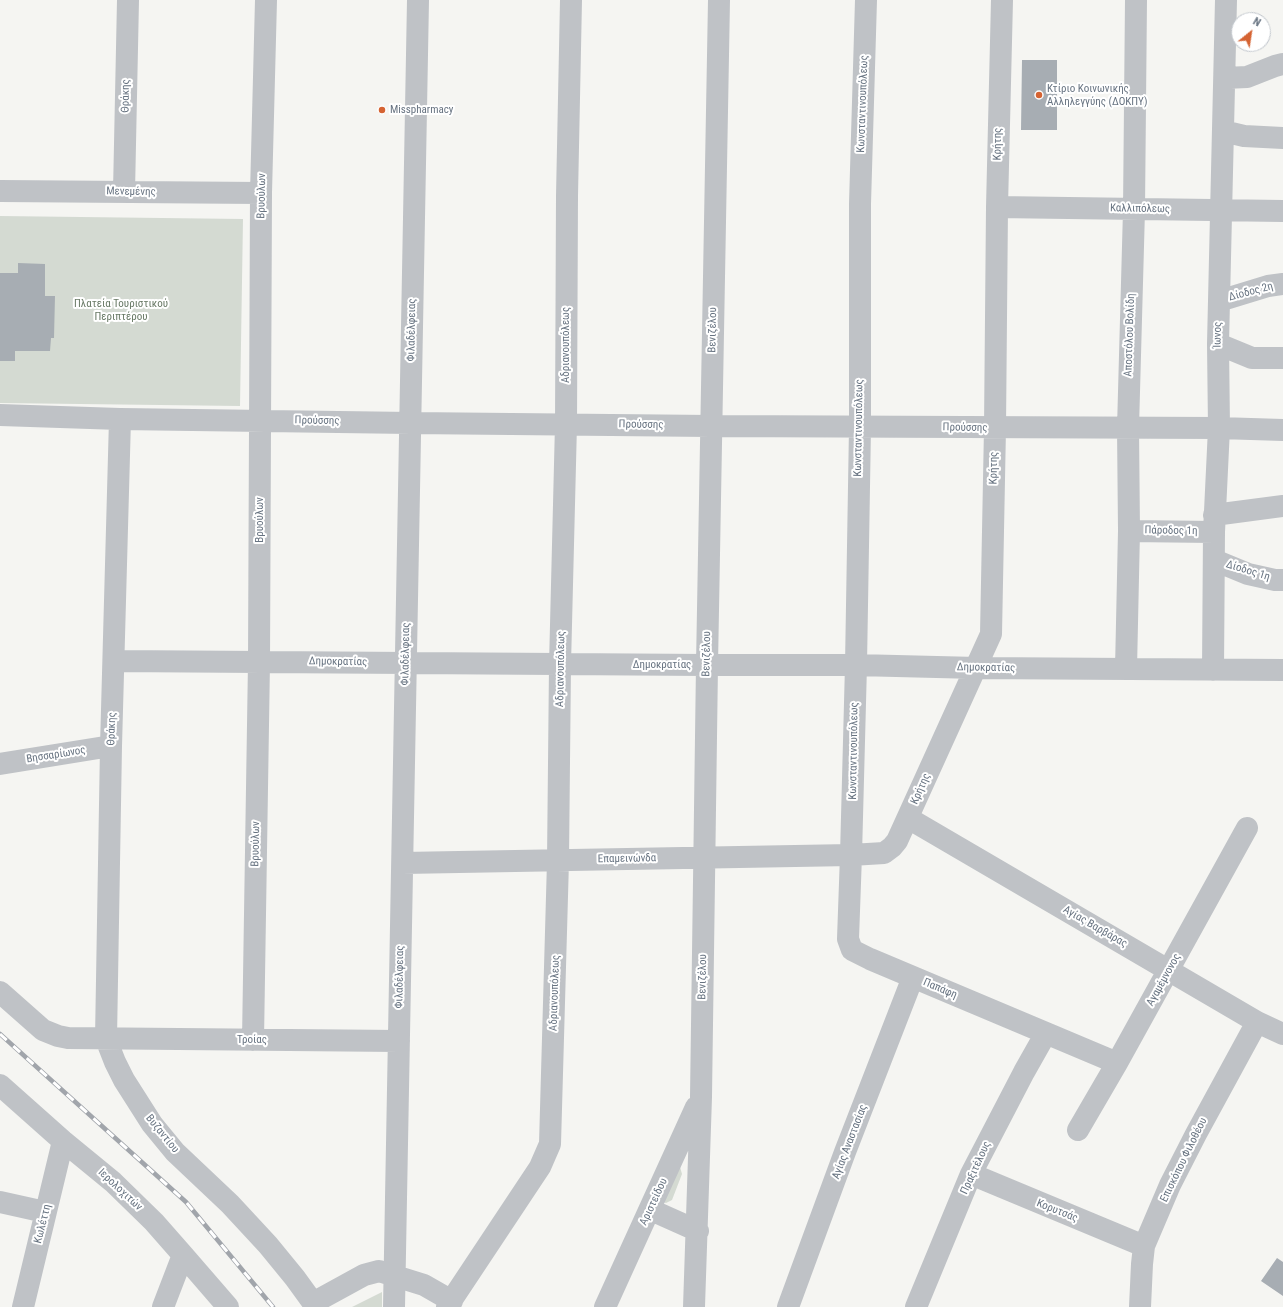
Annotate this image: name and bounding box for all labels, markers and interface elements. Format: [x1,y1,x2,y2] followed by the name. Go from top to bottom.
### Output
[1231,12,1271,52] north arrow
[1251,15,1263,29] text: N
[855,55,871,153] street label: Κωνσταντινουπόλεως
[119,79,133,113] street label: Θράκης
[1047,82,1147,108] place label: Κτίριο Κοινωνικής Αλληλεγγύης (ΔΟΚΠΥ)
[1034,90,1044,100] marker: Κτίριο Κοινωνικής Αλληλεγγύης (ΔΟΚΠΥ)
[390,103,453,117] place label: Misspharmacy
[377,105,387,115] marker: Misspharmacy
[991,128,1005,160] street label: Κρήτης
[255,173,269,219] street label: Βρυούλων
[106,185,156,199] street label: Μενεμένης
[1110,202,1170,216] street label: Καλλιπόλεως
[1227,280,1275,304] street label: Δίοδος 2η
[1122,293,1138,377] street label: Αποστόλου Βολίδη
[74,297,168,323] park label: Πλατεία Τουριστικού Περιπτέρου
[405,298,419,362] street label: Φιλαδέλφειας
[559,307,573,383] street label: Αδριανουπόλεως
[706,307,720,353] street label: Βενιζέλου
[1211,322,1225,348] street label: Ίωνος
[852,379,866,477] street label: Κωνσταντινουπόλεως
[295,414,339,428] street label: Προύσσης
[619,418,663,432] street label: Προύσσης
[943,421,987,435] street label: Προύσσης
[987,452,1001,484] street label: Κρήτης
[253,497,267,543] street label: Βρυούλων
[1144,524,1198,538] street label: Πάροδος 1η
[1224,558,1272,584] street label: Δίοδος 1η
[399,622,413,686] street label: Φιλαδέλφειας
[554,631,568,707] street label: Αδριανουπόλεως
[700,631,714,677] street label: Βενιζέλου
[309,655,367,669] street label: Δημοκρατίας
[633,658,691,672] street label: Δημοκρατίας
[957,661,1015,675] street label: Δημοκρατίας
[847,702,861,800] street label: Κωνσταντινουπόλεως
[105,712,119,746] street label: Θράκης
[25,744,87,766] street label: Βησσαρίωνος
[908,771,934,807] street label: Κρήτης
[249,821,263,867] street label: Βρυούλων
[598,852,656,866] street label: Επαμεινώνδα
[1061,903,1129,951] street label: Αγίας Βαρβάρας
[393,945,407,1009] street label: Φιλαδέλφειας
[1144,951,1184,1009] street label: Αγαμέμνονος
[696,954,710,1000] street label: Βενιζέλου
[547,955,563,1031] street label: Αδριανουπόλεως
[921,976,959,1002] street label: Παπάφη
[237,1033,267,1047] street label: Τροίας
[830,1103,870,1181] street label: Αγίας Αναστασίας
[143,1112,181,1156] street label: Βυζαντίου
[1158,1116,1210,1204] street label: Επισκόπου Φιλοθέου
[958,1139,994,1197] street label: Πραξιτέλους
[95,1166,145,1214] street label: Ιερολοχιτών
[637,1176,671,1228] street label: Αριστείδου
[1034,1197,1080,1225] street label: Κορυτσάς
[32,1203,54,1245] street label: Κωλέττη

